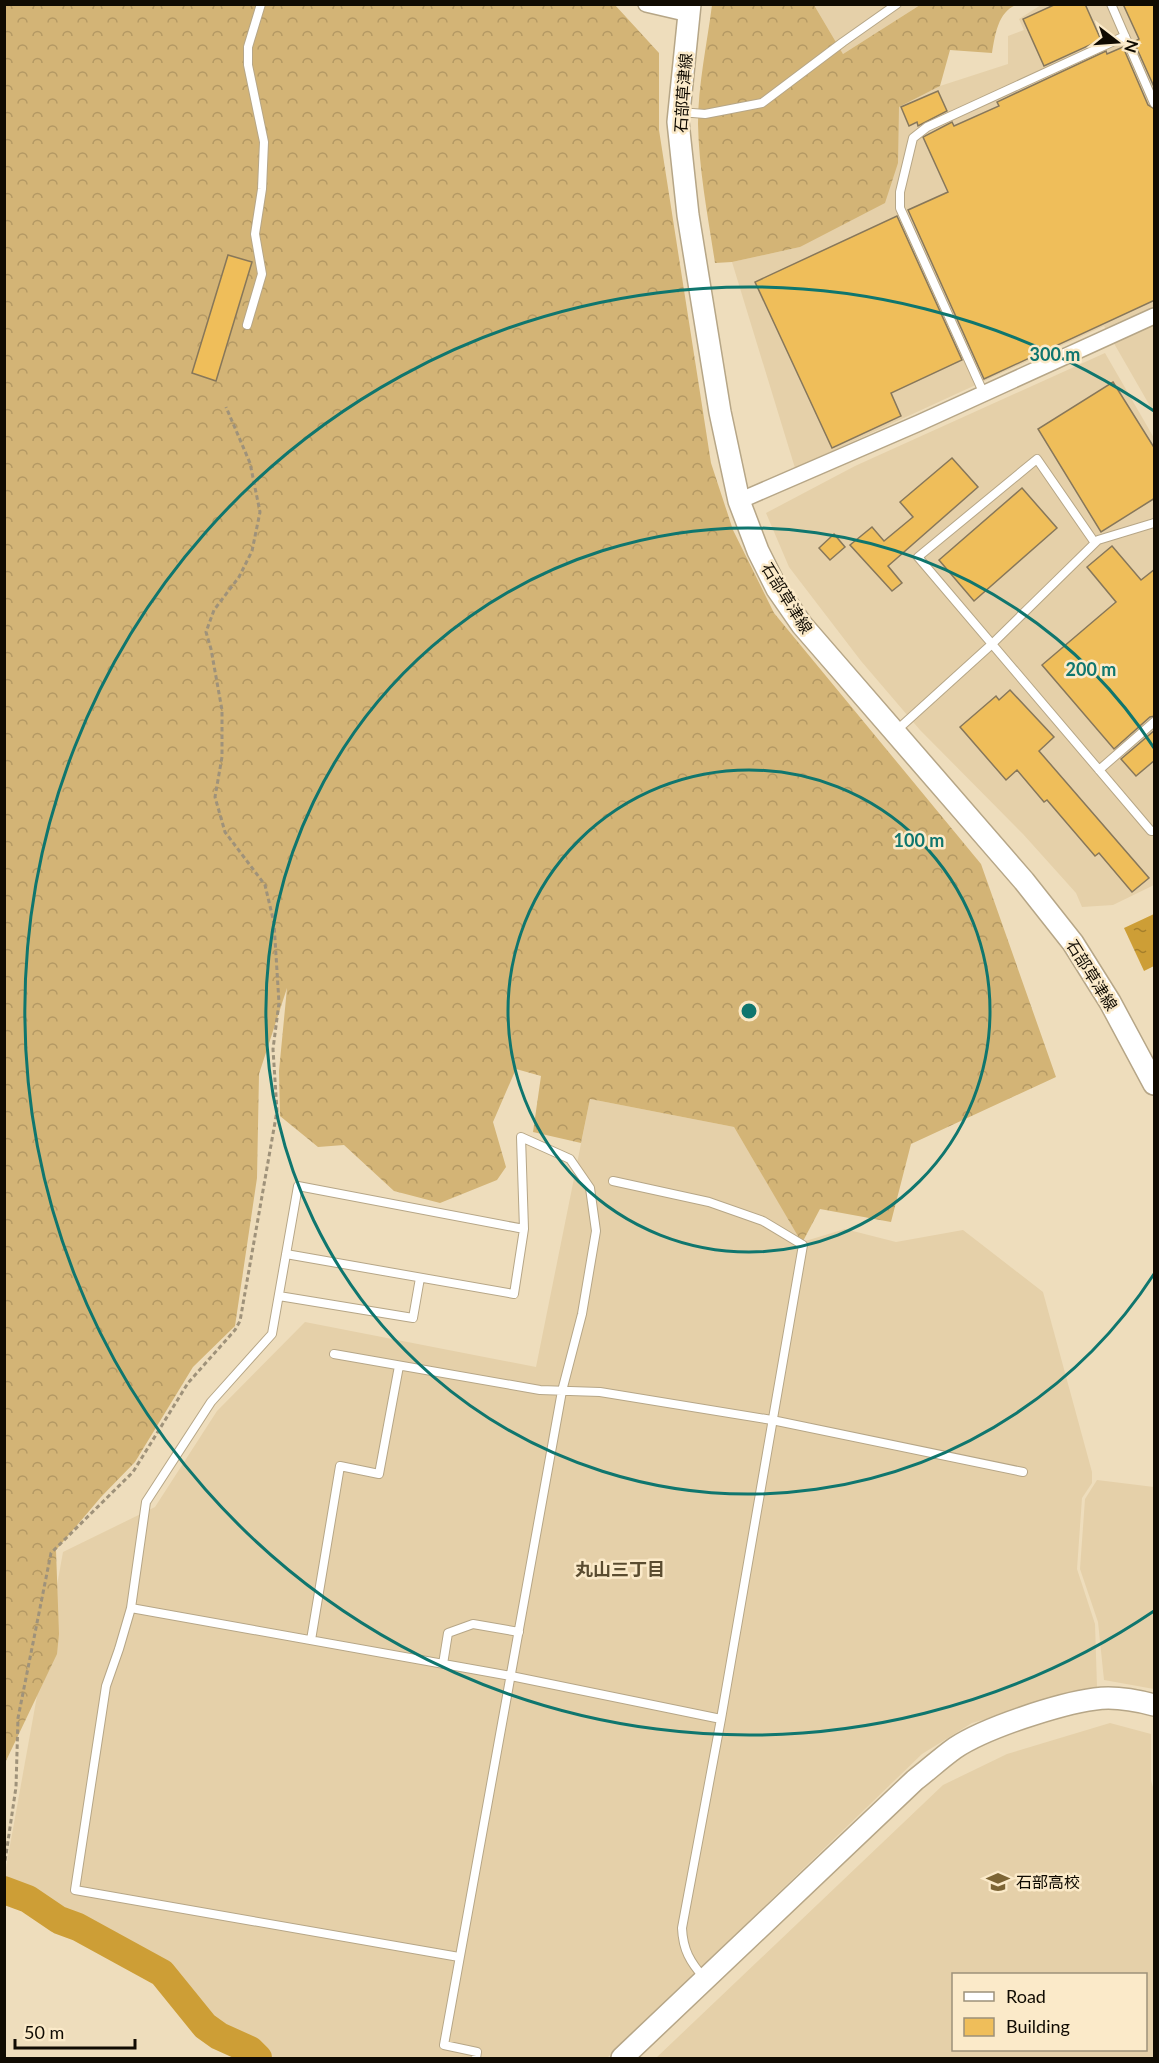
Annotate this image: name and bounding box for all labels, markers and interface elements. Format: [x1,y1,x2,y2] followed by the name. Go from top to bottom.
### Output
[1087,12,1147,72] north arrow
[1121,38,1143,55] text: N
[670,52,695,134] street label: 石部草津線
[1030,343,1080,365] text: 300 m
[758,559,817,637] street label: 石部草津線
[1066,658,1116,680] text: 200 m
[894,829,944,851] text: 100 m
[1063,936,1122,1014] street label: 石部草津線
[739,1001,759,1021] centre of rings
[575,1558,665,1580] district label: 丸山三丁目
[985,1869,1011,1895] school or university icon: 石部高校
[1016,1872,1080,1891] place label: 石部高校
[952,1973,1147,2051] legend
[1006,1985,1046,2007] text: Road
[15,2012,135,2050] scale bar
[1006,2015,1070,2037] text: Building
[24,2021,64,2043] text: 50 m

